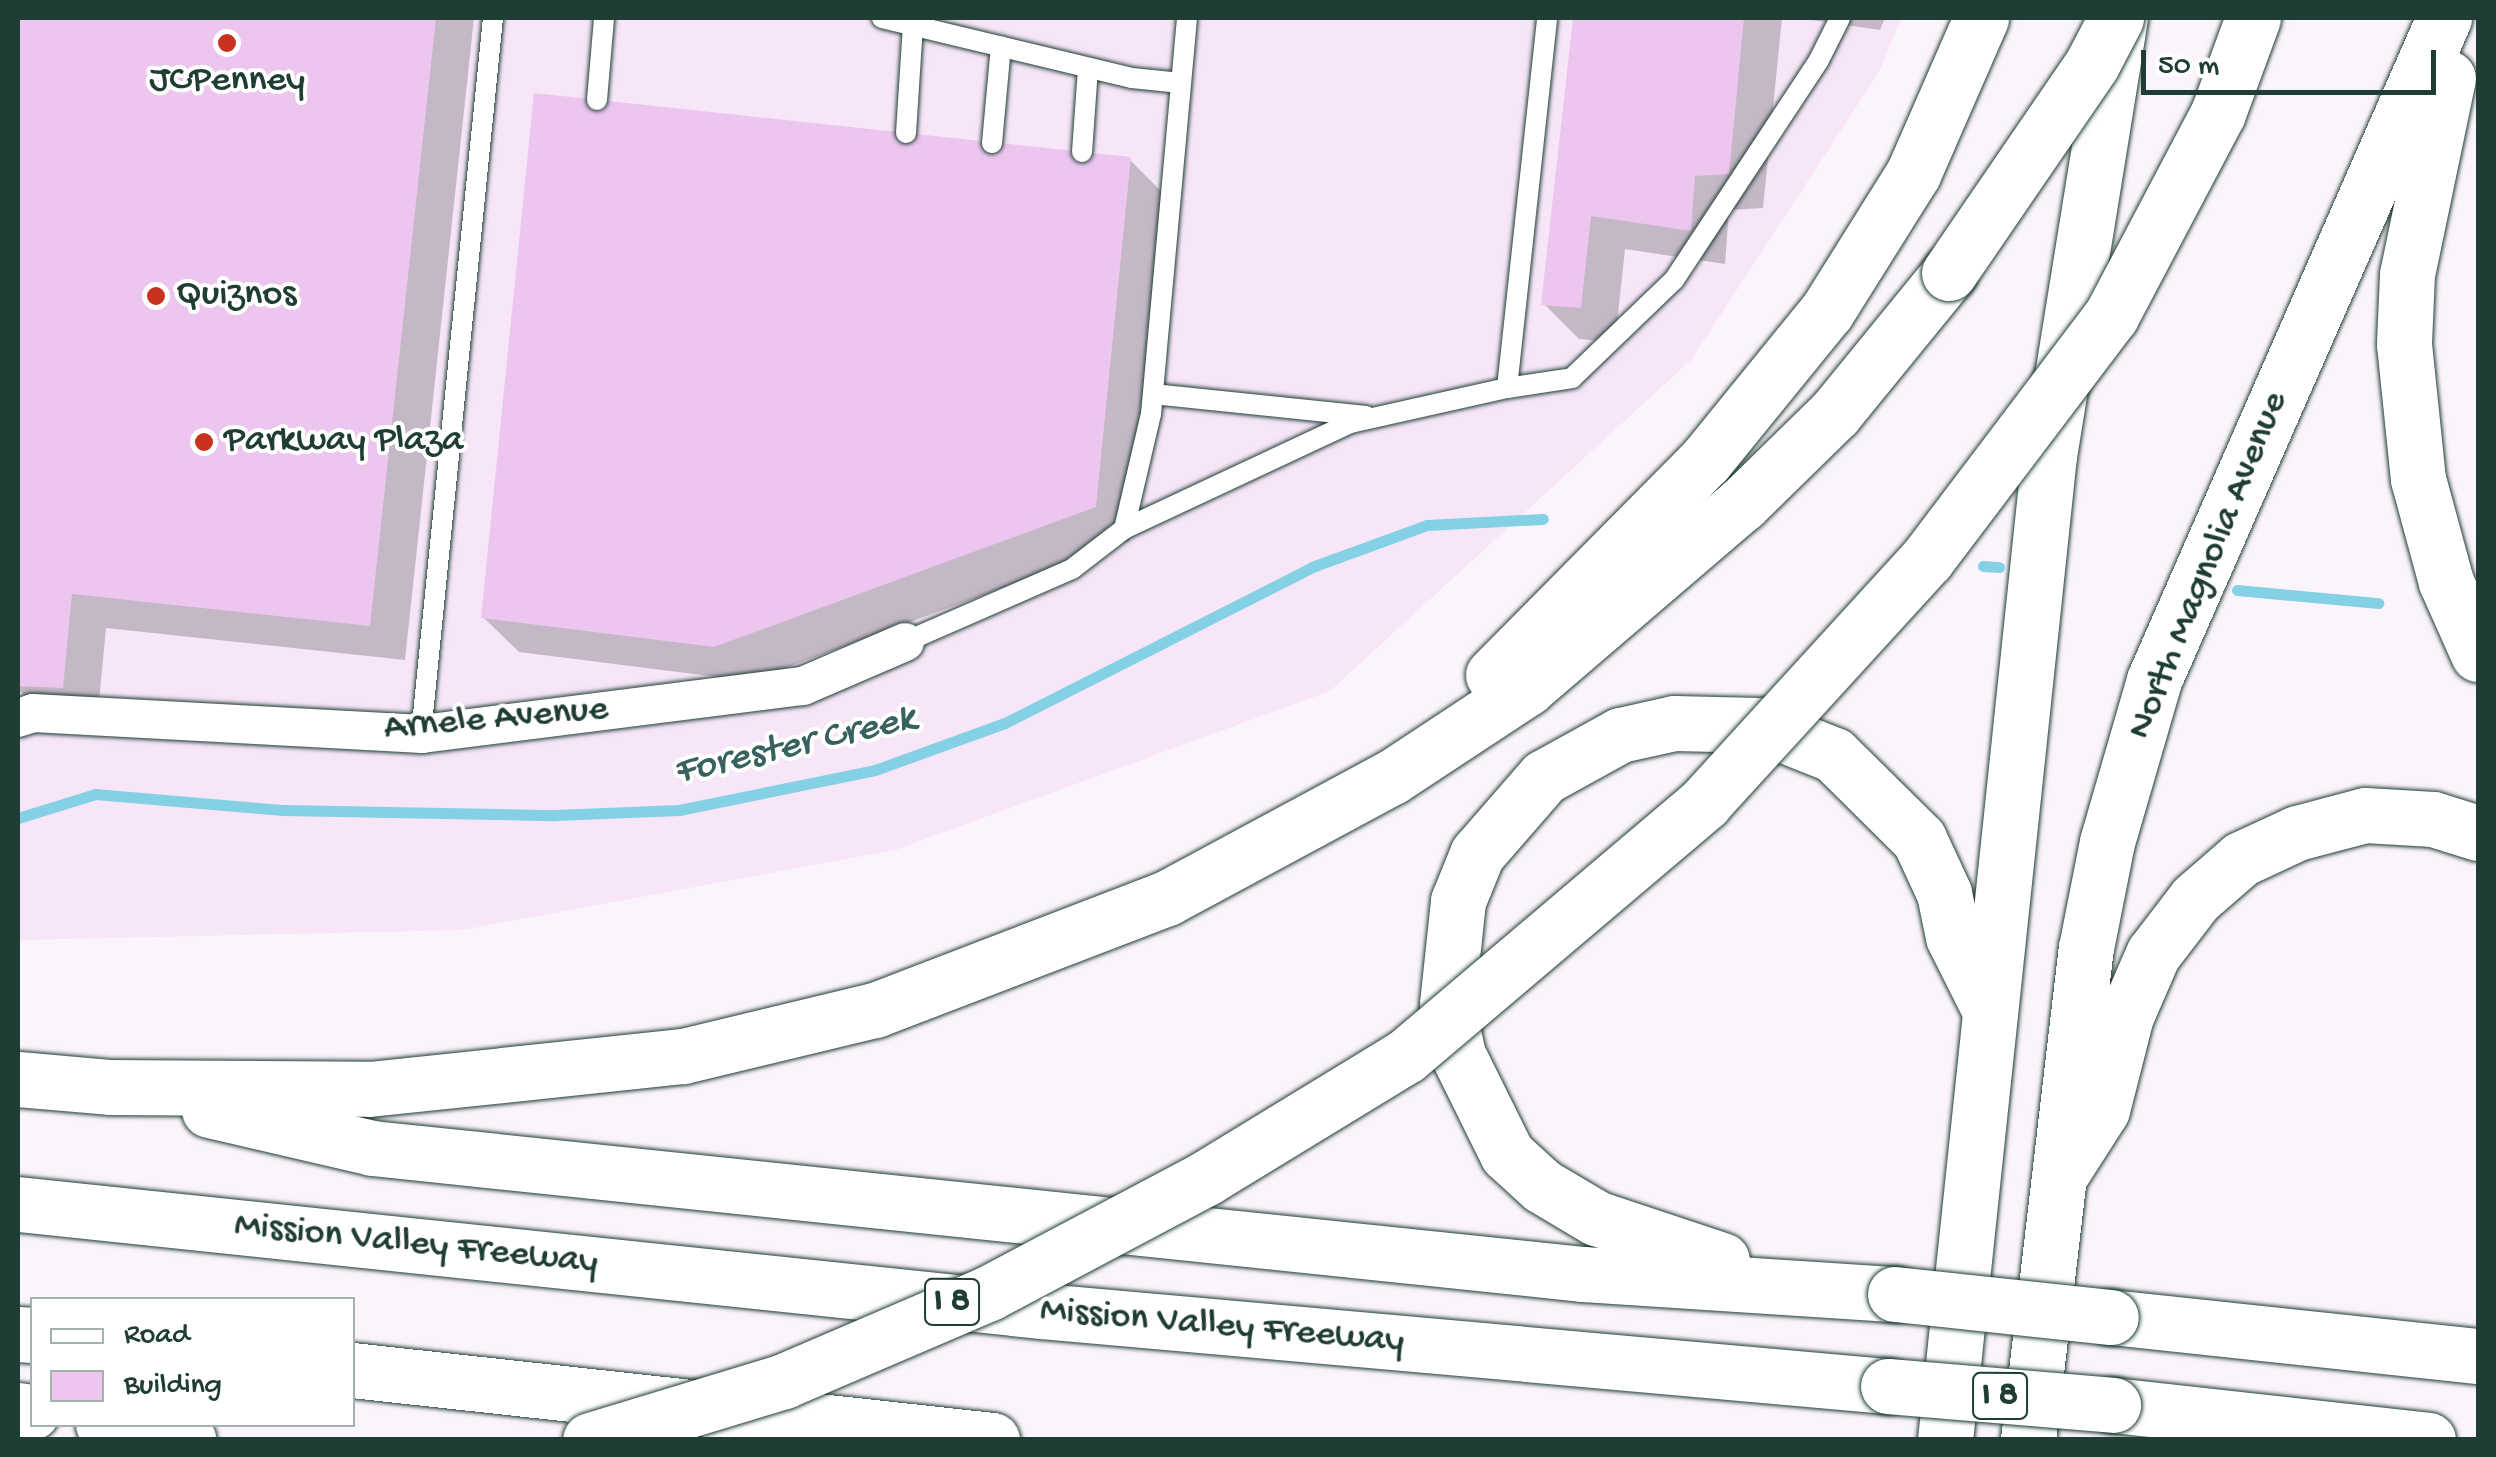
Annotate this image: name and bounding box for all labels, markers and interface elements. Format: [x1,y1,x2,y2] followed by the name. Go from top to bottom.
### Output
[2146,30,2441,92] scale bar
[216,32,238,54] marker: JCPenney
[2158,50,2219,85] text: 50 m
[149,59,305,105] place label: JCPenney
[176,273,296,319] place label: Quiznos
[145,285,167,307] marker: Quiznos
[2118,386,2300,746] street label: North Magnolia Avenue
[224,419,463,465] place label: Parkway Plaza
[193,431,215,453] marker: Parkway Plaza
[382,687,610,753] street label: Arnele Avenue
[670,696,920,798] water label: Forester Creek
[232,1203,600,1287] street label: Mission Valley Freeway
[922,1272,982,1332] road number: I 8
[1038,1288,1406,1366] street label: Mission Valley Freeway
[30,1297,355,1427] legend
[124,1319,190,1354] text: Road
[1970,1366,2030,1426] road number: I 8
[124,1369,222,1404] text: Building

